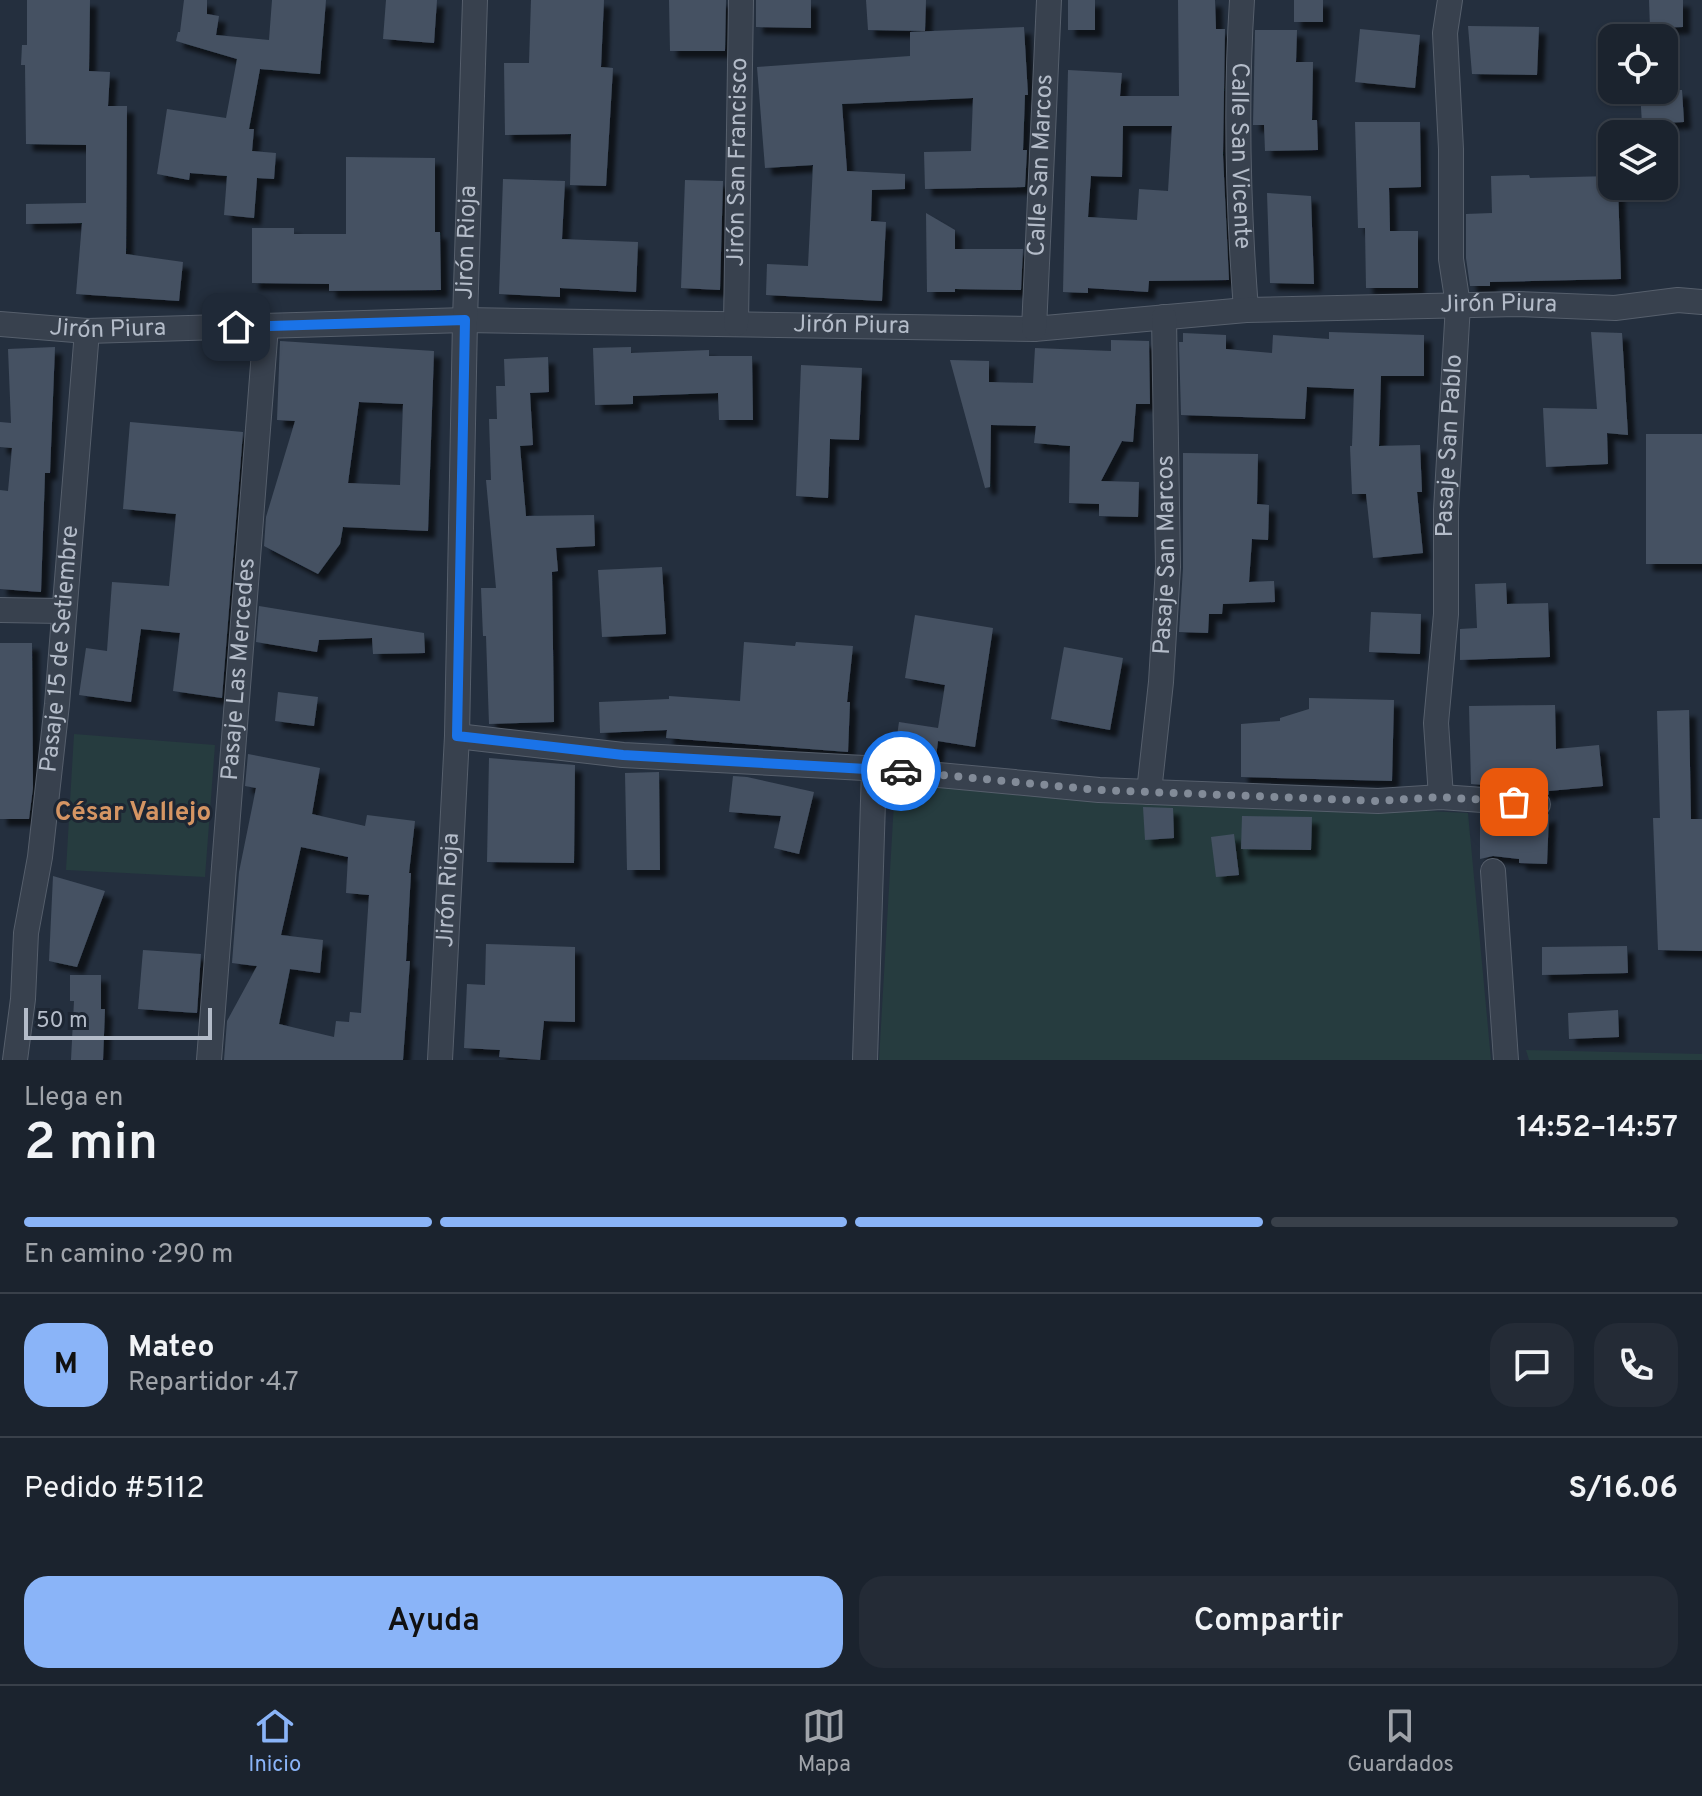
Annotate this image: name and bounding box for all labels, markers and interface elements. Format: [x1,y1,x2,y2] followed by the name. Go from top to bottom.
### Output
[1598,24,1678,200] map controls
[1598,24,1678,104] button: locate
[722,57,755,267] street label: Jirón San Francisco
[1223,62,1257,250] street label: Calle San Vicente
[1022,73,1061,257] street label: Calle San Marcos
[1598,120,1678,200] button: layers
[451,185,484,300] street label: Jirón Rioja
[1440,289,1558,321] street label: Jirón Piura
[202,293,270,361] pin
[214,305,258,349] icon: home
[793,310,910,342] street label: Jirón Piura
[48,313,167,346] street label: Jirón Piura
[1431,353,1470,537] street label: Pasaje San Pablo
[1148,455,1183,655] street label: Pasaje San Marcos
[35,524,86,774] street label: Pasaje 15 de Setiembre
[216,557,263,782] street label: Pasaje Las Mercedes
[861,731,941,811] courier
[879,749,923,793] icon: car
[1480,768,1548,836] pin
[1492,780,1536,824] icon: bag
[55,797,211,830] district label: César Vallejo
[431,832,467,948] street label: Jirón Rioja
[24,1004,212,1040] scale bar
[36,1008,88,1035] text: 50 m
[24,1082,123,1115] text: Llega en
[1516,1110,1678,1147] text: 14:52–14:57
[24,1112,158,1178] text: 2 min
[24,1239,233,1272] text: En camino · 290 m
[1490,1323,1574,1407] button: chat
[1594,1323,1678,1407] button: phone
[128,1330,214,1367] text: Mateo
[54,1347,78,1384] text: M
[128,1367,299,1400] text: Repartidor · 4.7
[24,1471,205,1508] text: Pedido #5112
[1569,1471,1678,1508] text: S/16.06
[24,1576,843,1668] button: Ayuda
[859,1576,1678,1668] button: Compartir
[248,1704,301,1779] tab: Inicio
[798,1704,851,1779] tab: Mapa
[1347,1704,1454,1779] tab: Guardados

